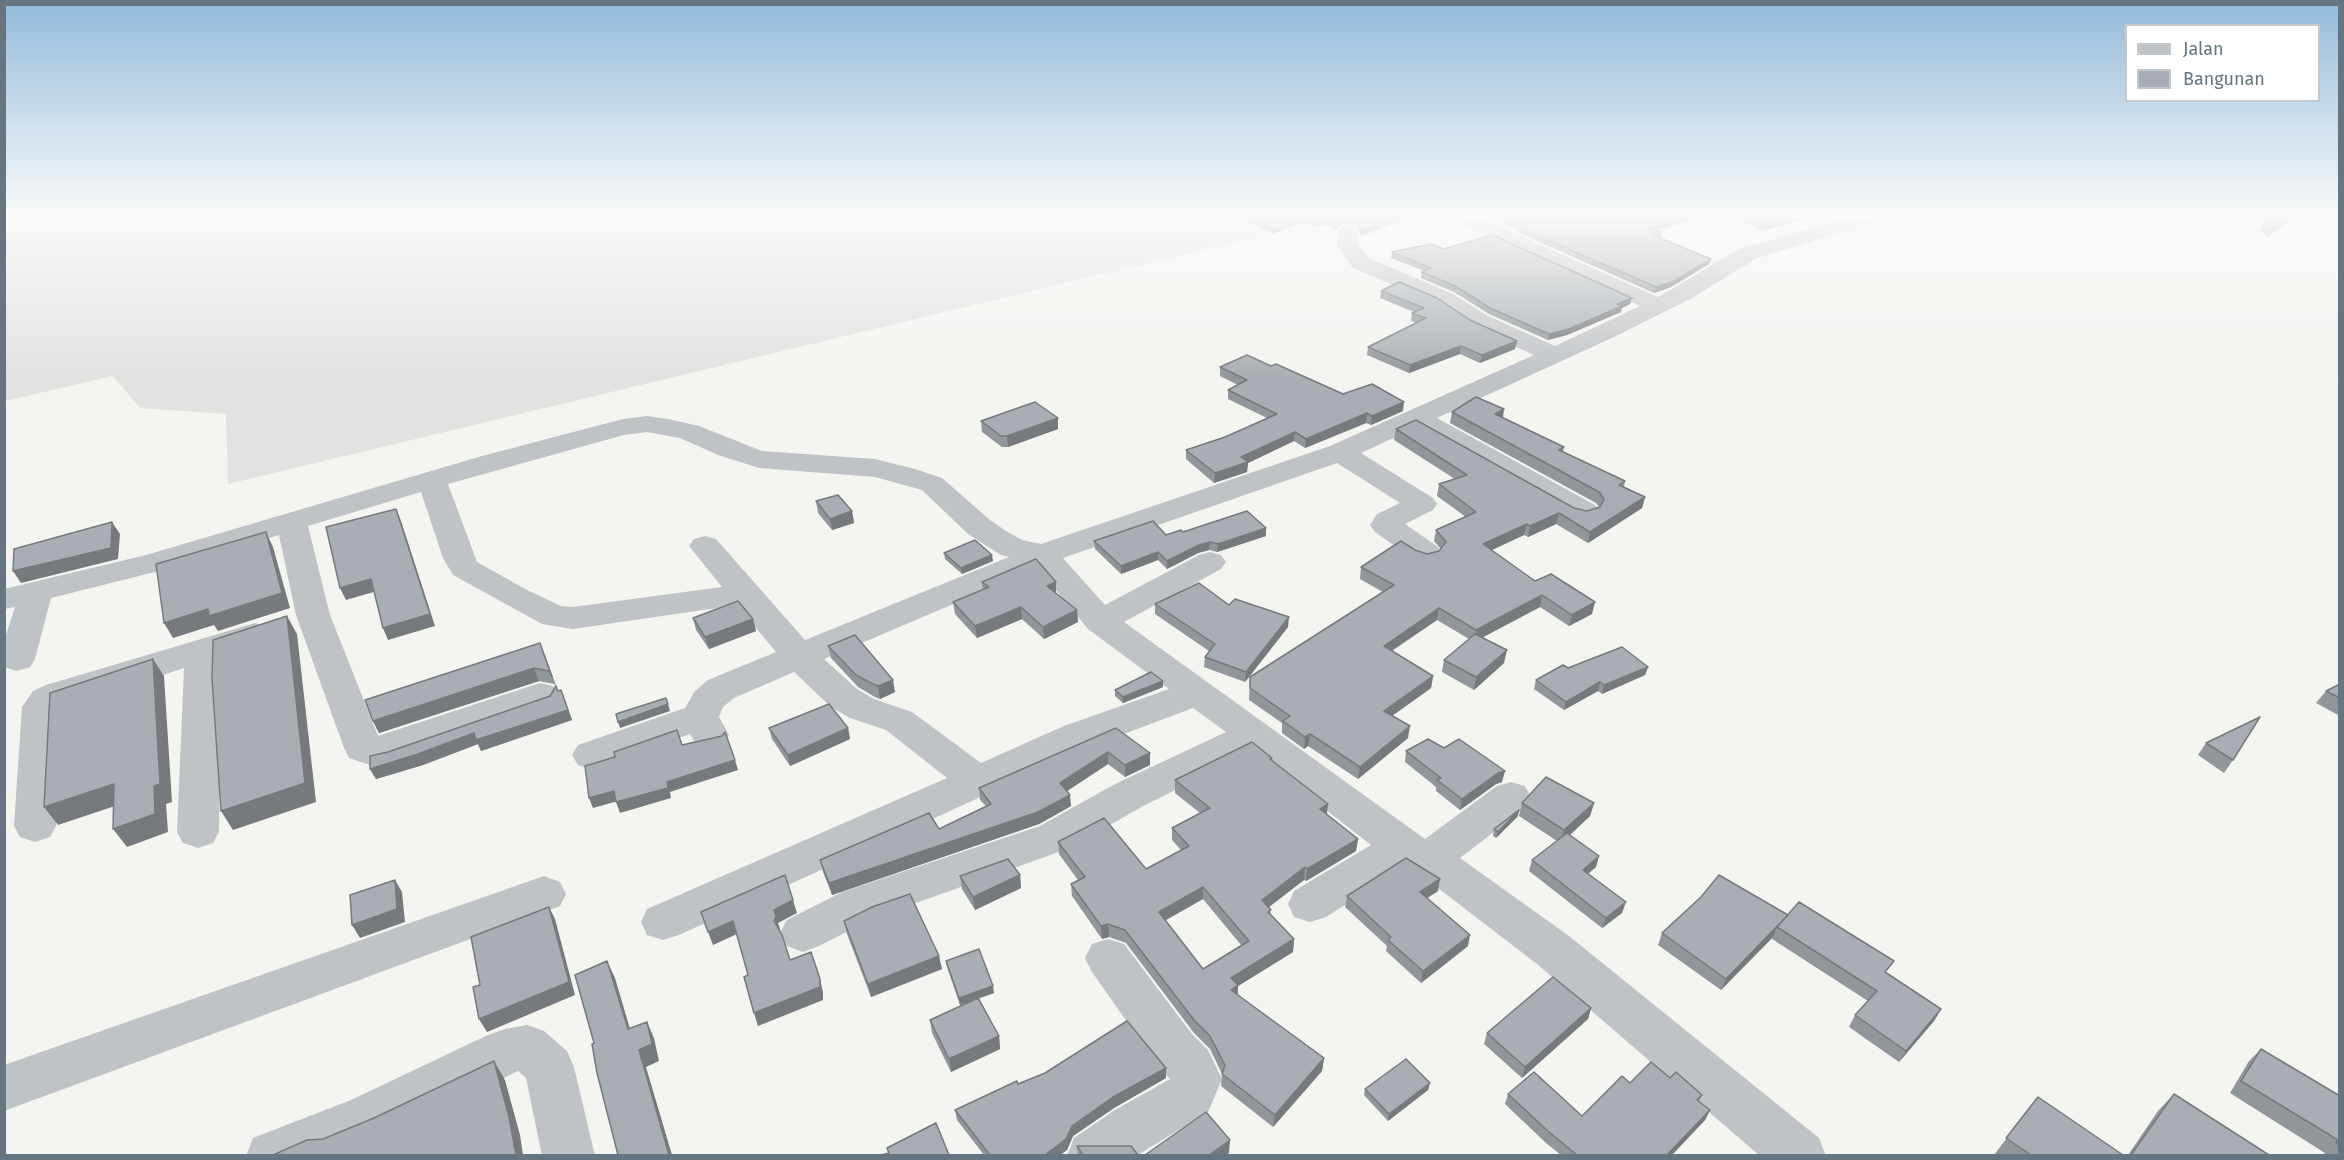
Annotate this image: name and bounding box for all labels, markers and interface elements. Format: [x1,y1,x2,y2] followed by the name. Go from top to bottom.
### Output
[2125,24,2320,102] legend
[2183,38,2224,60] text: Jalan
[2183,68,2265,90] text: Bangunan

